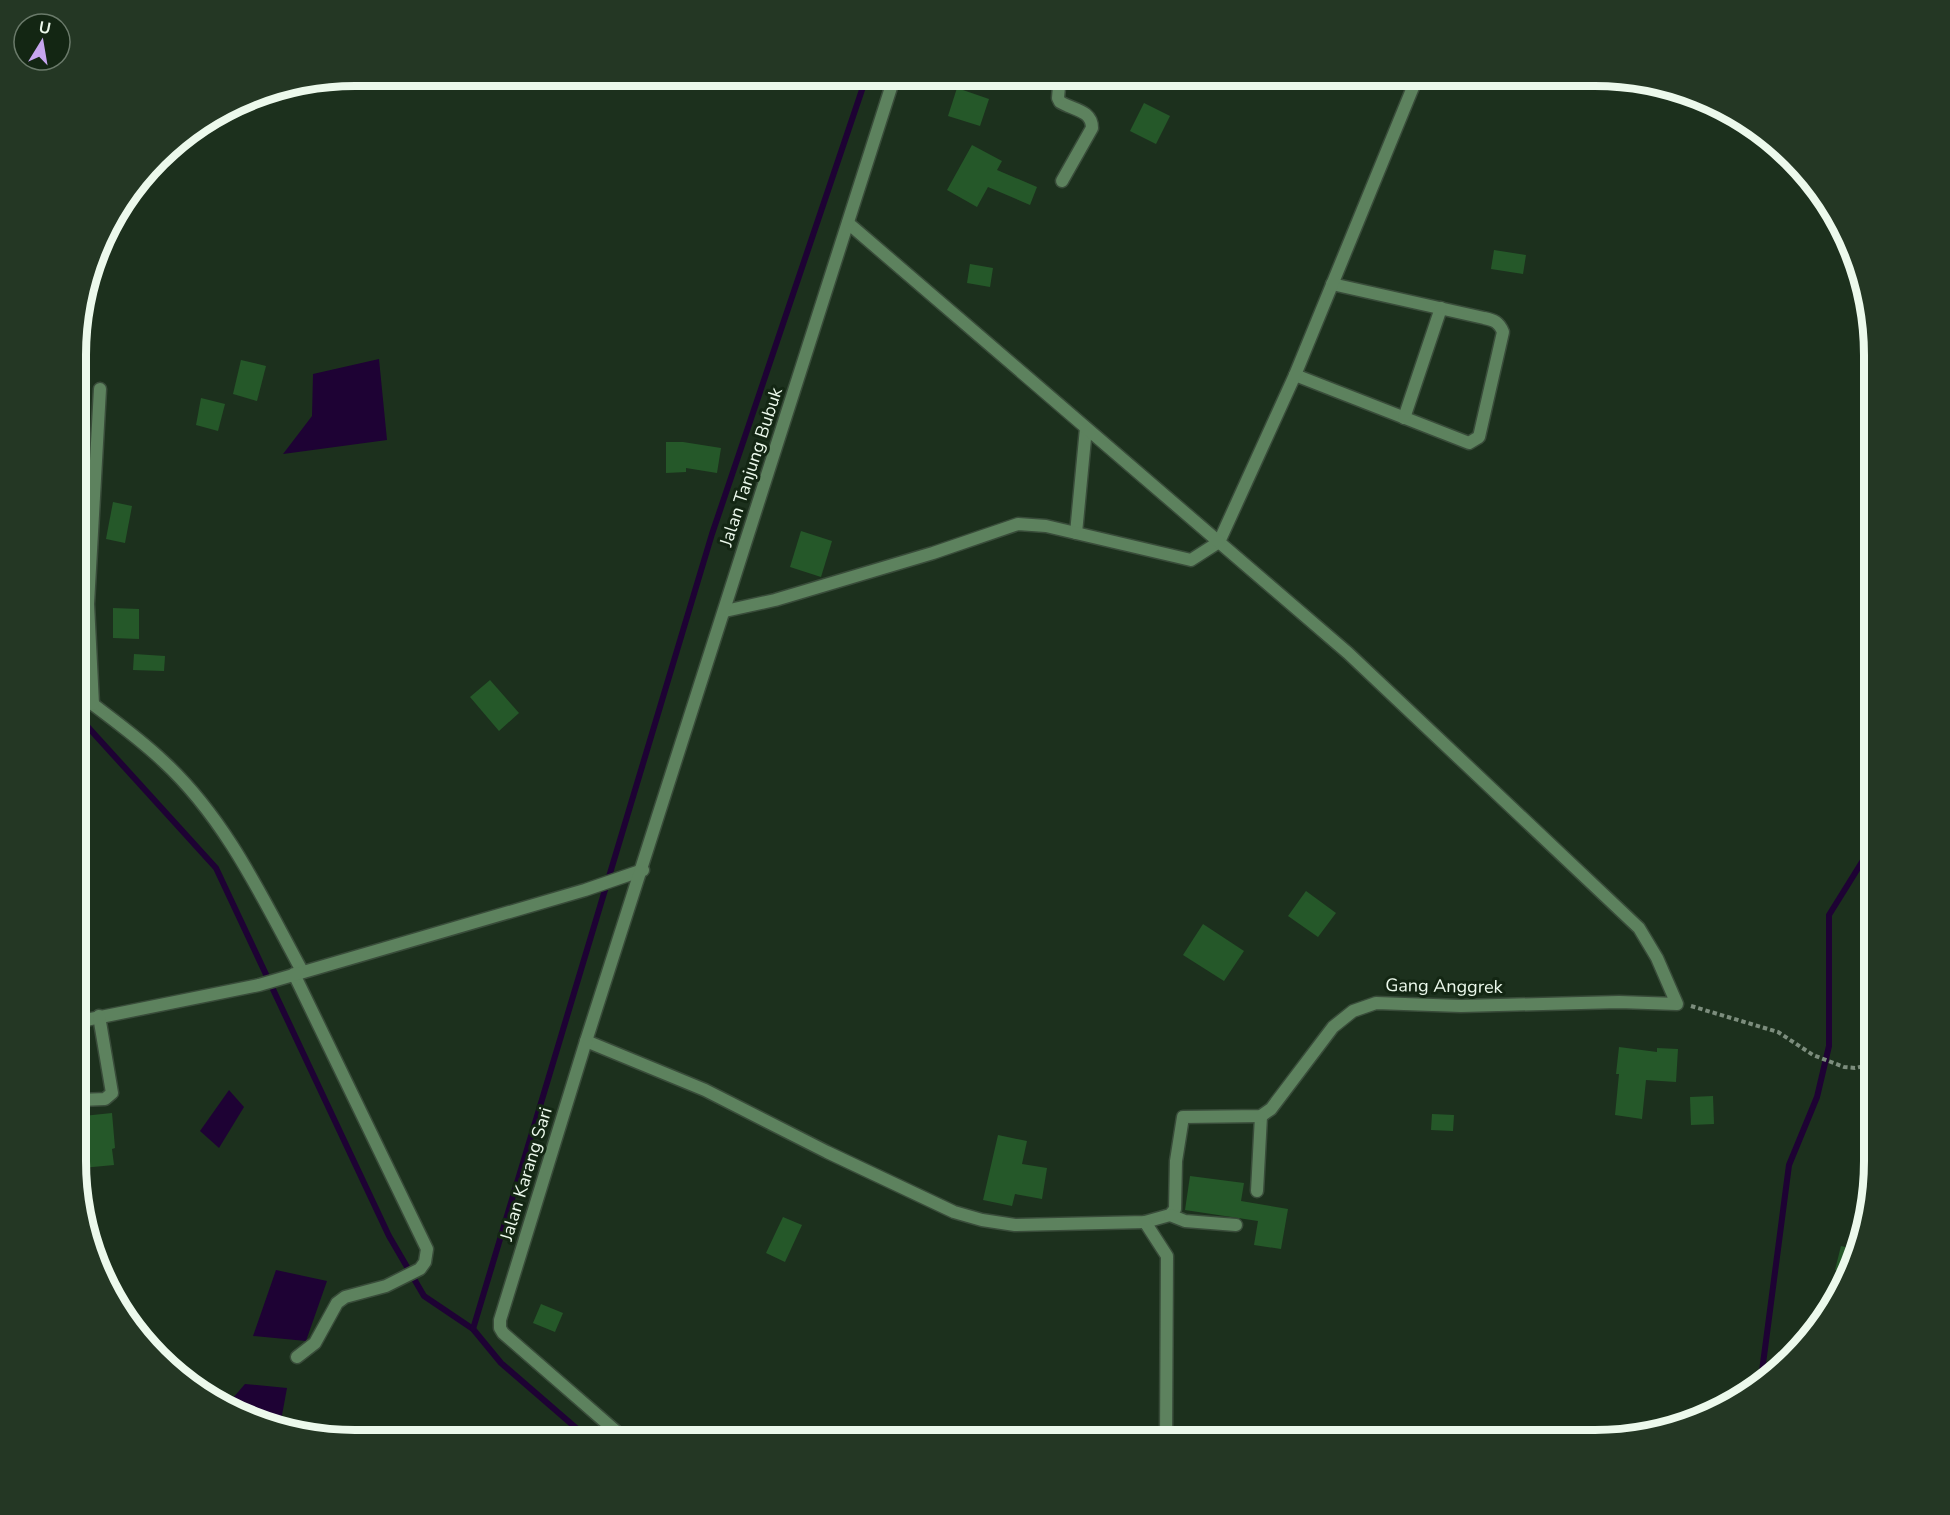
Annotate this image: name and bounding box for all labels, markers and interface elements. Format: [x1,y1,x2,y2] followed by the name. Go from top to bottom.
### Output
[12,12,72,72] north arrow
[37,16,53,40] text: U
[714,383,788,551] street label: Jalan Tanjung Bubuk
[1385,973,1504,999] street label: Gang Anggrek
[494,1104,558,1245] street label: Jalan Karang Sari

